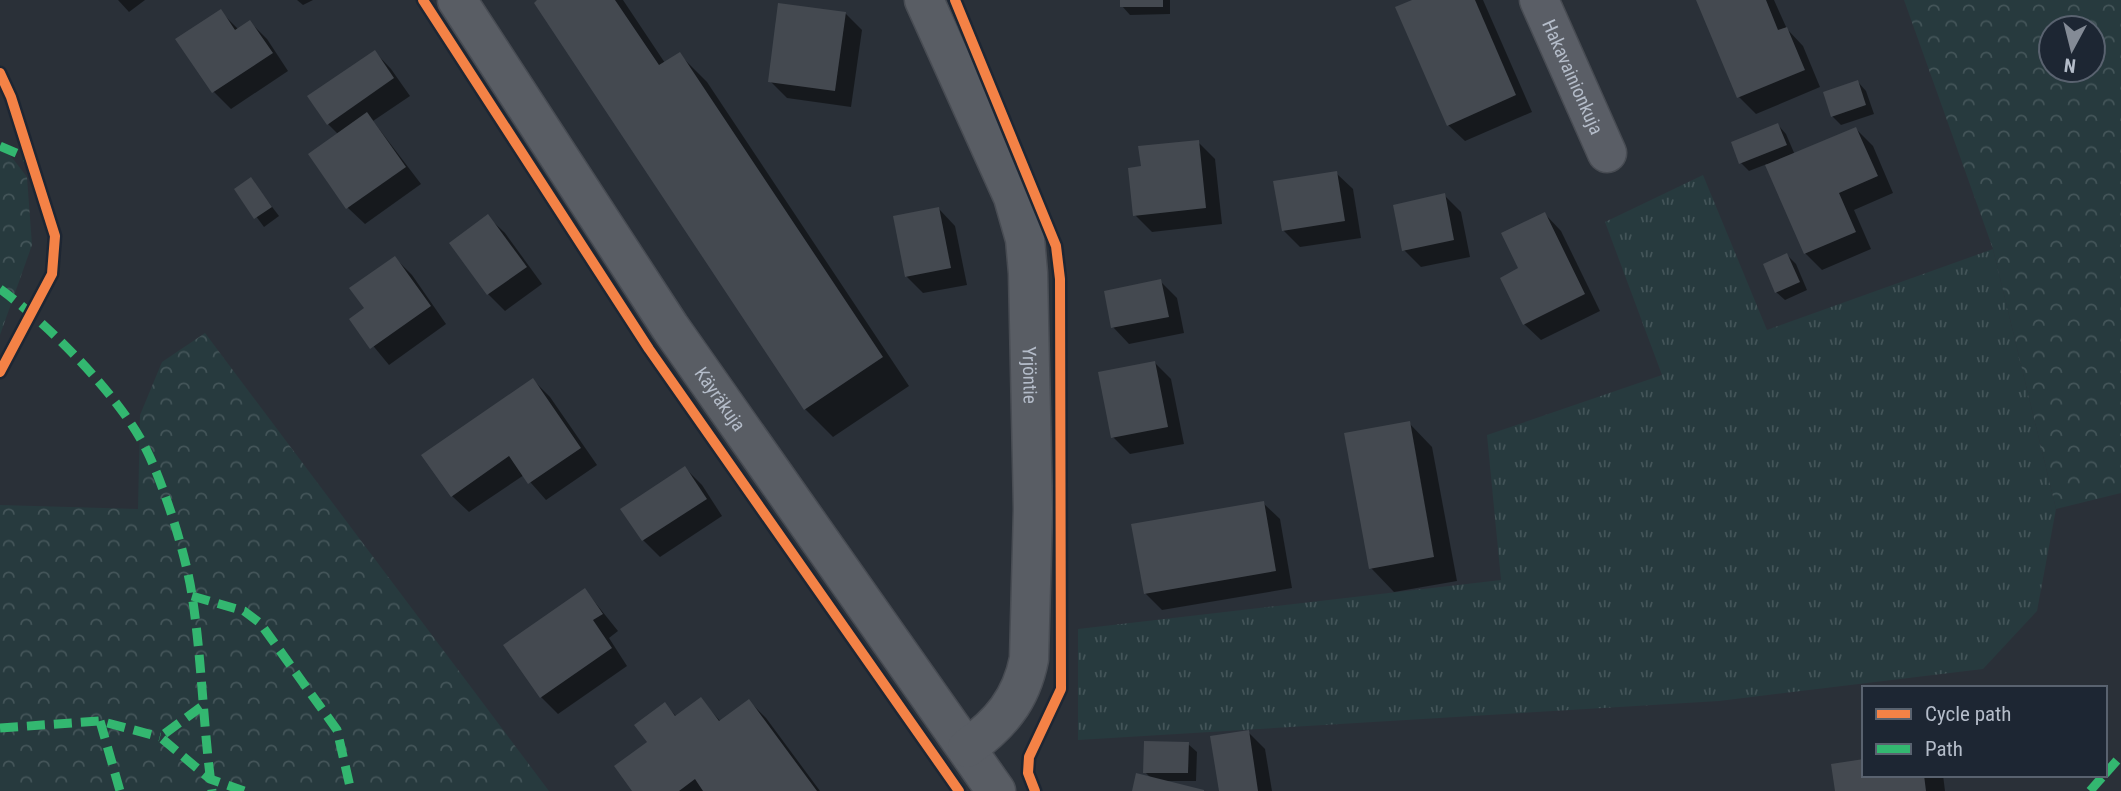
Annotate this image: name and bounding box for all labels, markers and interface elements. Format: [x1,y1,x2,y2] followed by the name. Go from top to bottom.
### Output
[2037,14,2107,84] north arrow
[1538,16,1609,138] street label: Hakavainionkuja
[2063,53,2077,78] text: N
[1018,346,1042,404] street label: Yrjöntie
[690,362,751,435] street label: Käyräkuja
[1862,686,2107,777] legend
[1925,702,2011,726] text: Cycle path
[1925,737,1963,761] text: Path

